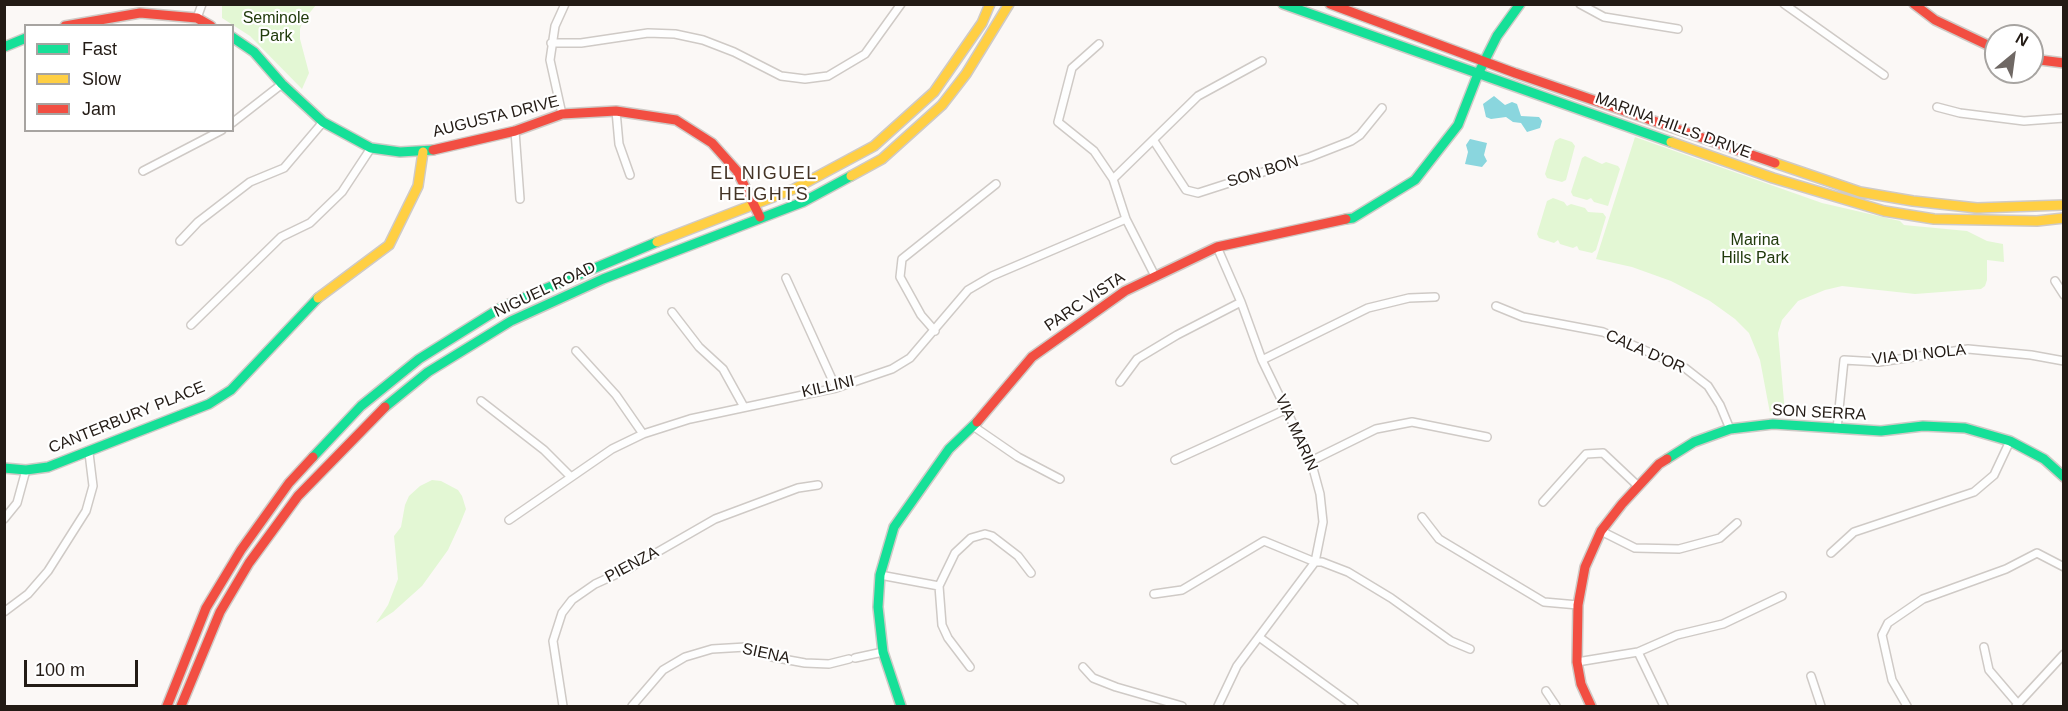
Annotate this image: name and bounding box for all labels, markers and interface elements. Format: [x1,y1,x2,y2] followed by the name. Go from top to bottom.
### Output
[243,9,309,47] park label: Seminole Park
[24,24,234,132] legend
[1984,24,2044,84] north arrow
[2013,29,2031,50] text: N
[82,39,117,59] text: Fast
[82,69,121,89] text: Slow
[1592,89,1754,163] street label: MARINA HILLS DRIVE
[431,92,561,142] street label: AUGUSTA DRIVE
[82,99,116,119] text: Jam
[1225,152,1301,192] street label: SON BON
[710,163,818,206] district label: EL NIGUEL HEIGHTS
[1721,231,1789,269] park label: Marina Hills Park
[491,258,599,322] street label: NIGUEL ROAD
[1041,268,1129,336] street label: PARC VISTA
[1602,326,1688,378] street label: CALA D'OR
[1871,341,1967,369] street label: VIA DI NOLA
[800,372,856,402] street label: KILLINI
[46,378,208,458] street label: CANTERBURY PLACE
[1271,392,1321,474] street label: VIA MARIN
[1771,401,1867,425] street label: SON SERRA
[602,543,662,587] street label: PIENZA
[741,640,791,668] street label: SIENA
[27,648,141,686] scale bar
[35,660,85,680] text: 100 m

